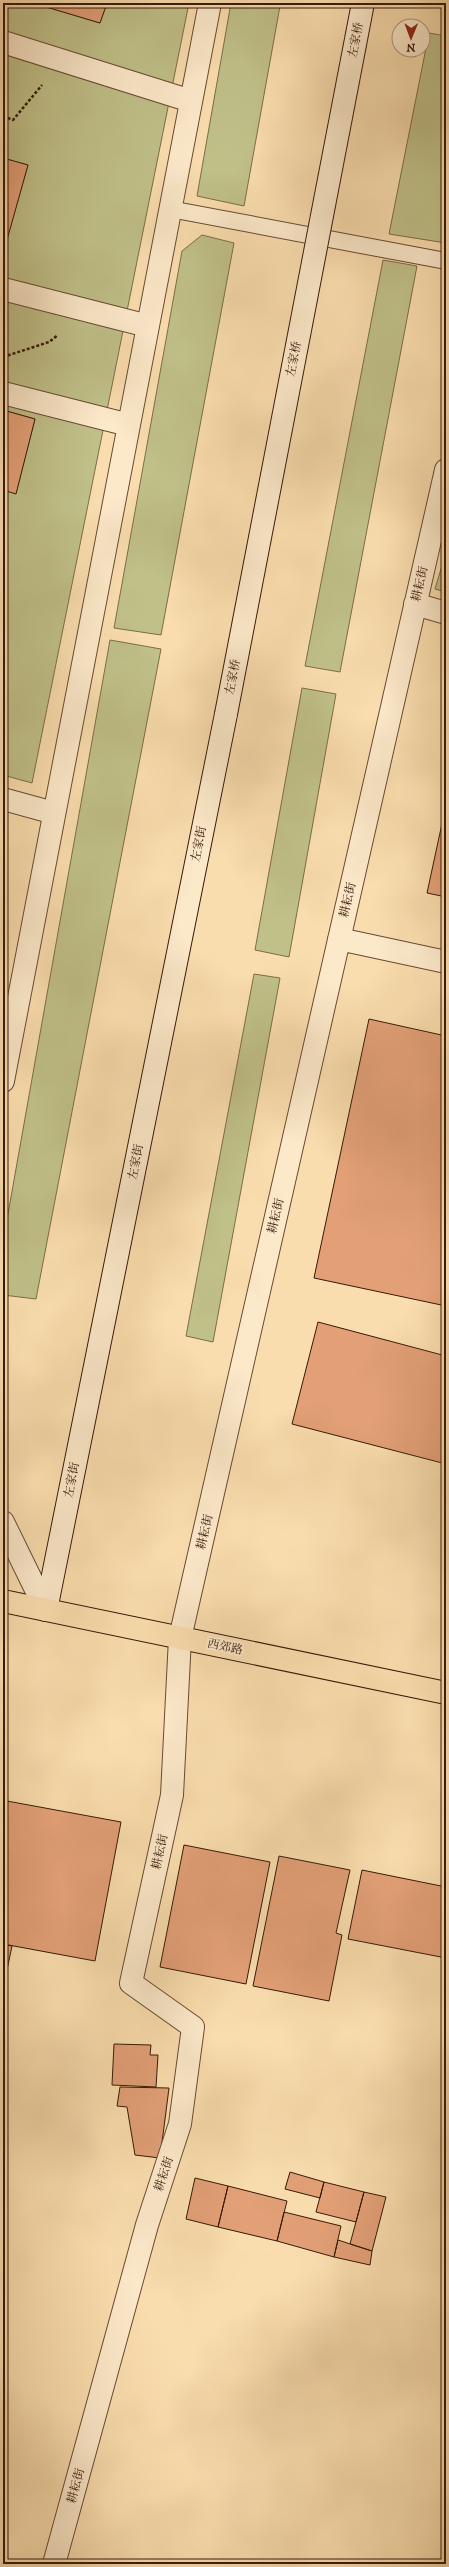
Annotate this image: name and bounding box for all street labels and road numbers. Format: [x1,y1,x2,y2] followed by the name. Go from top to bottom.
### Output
[345,21,367,59] street label: 左家桥
[283,340,305,378] street label: 左家桥
[409,564,432,603] street label: 耕耘街
[222,658,244,696] street label: 左家桥
[188,824,210,863] street label: 左家街
[337,880,360,919] street label: 耕耘街
[125,1142,147,1181] street label: 左家街
[265,1196,288,1235] street label: 耕耘街
[61,1460,83,1499] street label: 左家街
[194,1512,217,1551] street label: 耕耘街
[206,1636,244,1658] street label: 西郊路
[149,1832,171,1871] street label: 耕耘街
[151,2154,177,2193] street label: 耕耘街
[64,2466,88,2505] street label: 耕耘街

